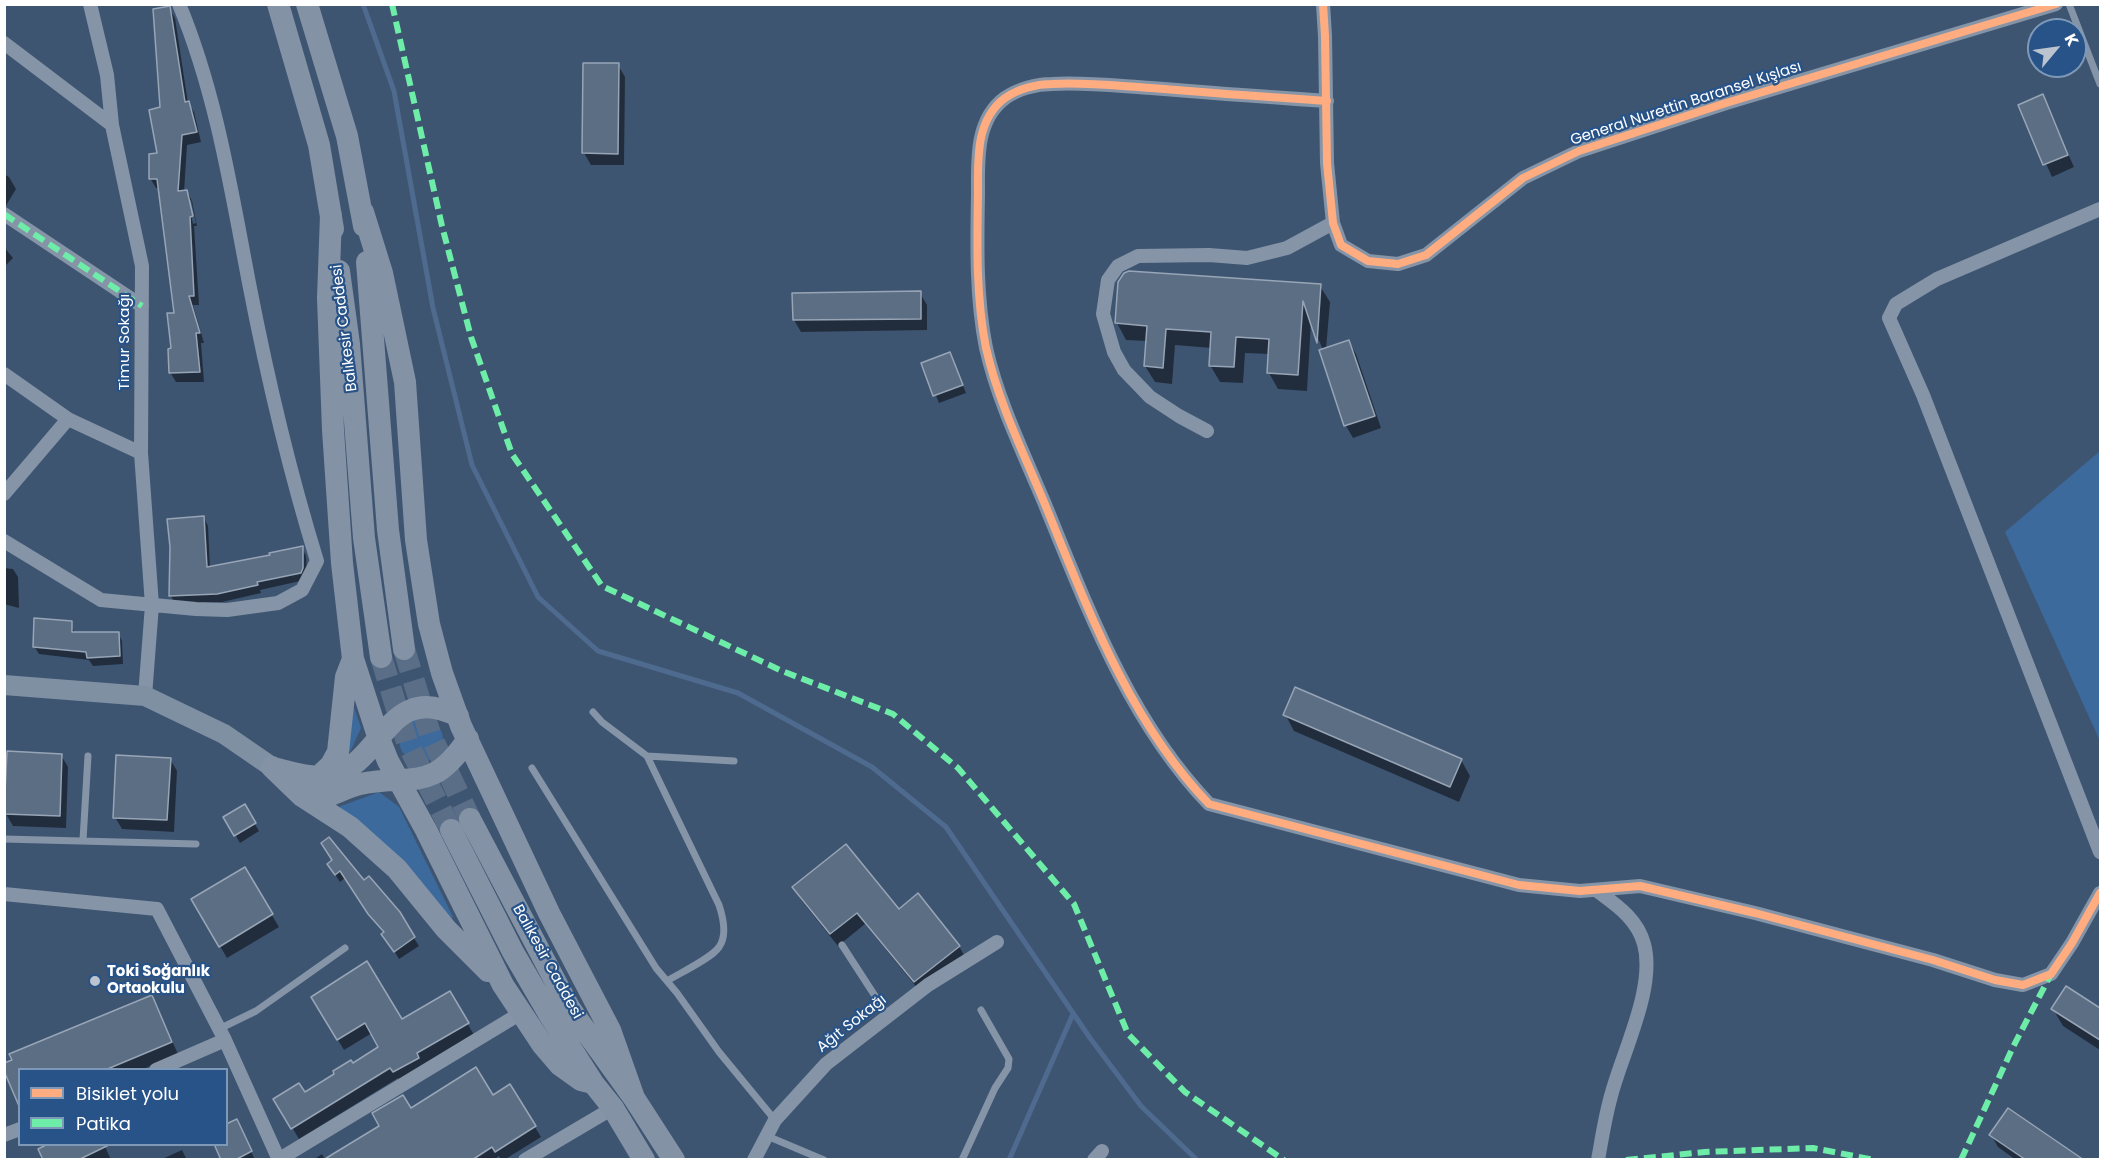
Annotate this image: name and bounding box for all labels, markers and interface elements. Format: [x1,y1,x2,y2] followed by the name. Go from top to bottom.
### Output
[2027,18,2087,78] north arrow
[2059,30,2084,50] text: K
[1568,58,1804,150] street label: General Nurettin Baransel Kışlası
[328,264,362,392] street label: Balıkesir Caddesi
[116,294,134,390] street label: Timur Sokağı
[508,902,586,1022] street label: Balıkesir Caddesi
[107,963,210,998] place label: Toki Soğanlık Ortaokulu
[88,974,102,988] marker: Toki Soğanlık Ortaokulu
[814,991,890,1057] street label: Ağıt Sokağı
[18,1068,228,1146] legend
[76,1081,179,1106] text: Bisiklet yolu
[76,1111,131,1136] text: Patika

